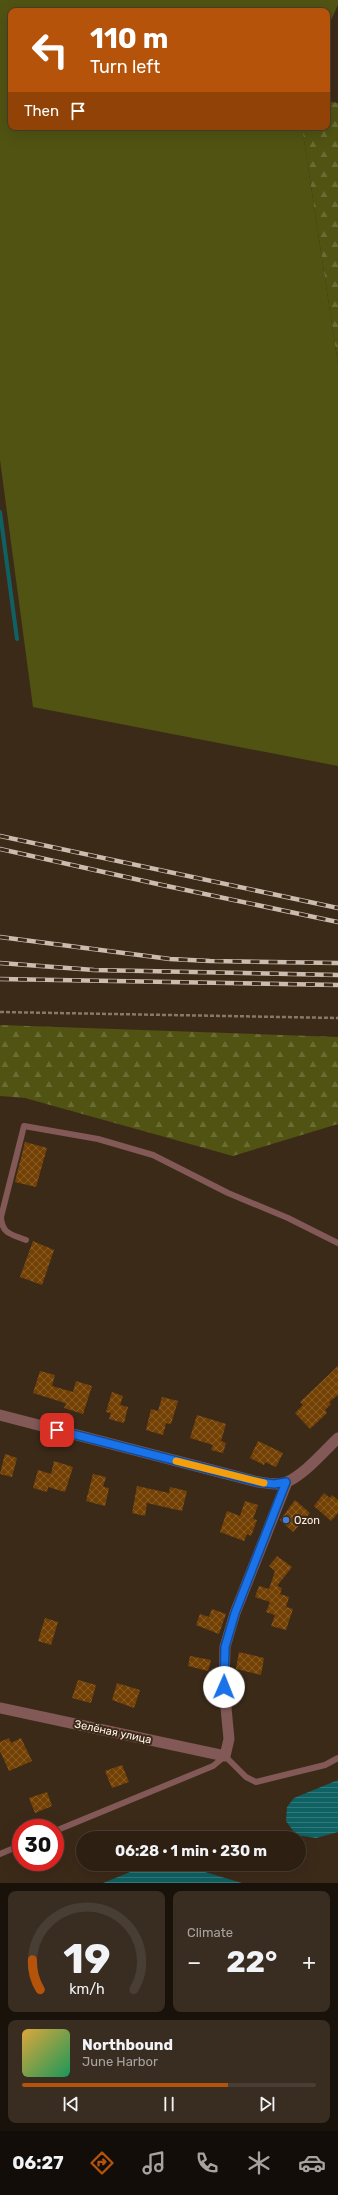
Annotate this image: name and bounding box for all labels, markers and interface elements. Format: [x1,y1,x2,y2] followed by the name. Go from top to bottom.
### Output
[90,22,168,55] text: 110 m
[24,24,76,76] icon: left
[90,56,160,78] text: Turn left
[67,100,89,122] icon: arrive
[24,102,59,120] text: Then
[40,1413,74,1447] pin
[46,1419,68,1441] icon: arrive
[294,1514,320,1527] place label: Ozon
[281,1515,291,1525] marker: Ozon
[203,1666,245,1708] position arrow
[73,1717,153,1747] street label: Зелёная улица
[12,1819,64,1871] speed limit sign: 30
[115,1842,267,1860] text: 06:28 · 1 min · 230 m
[187,1925,233,1940] text: Climate
[63,1933,110,1982] text: 19
[226,1944,277,1980] text: 22°
[187,1949,201,1976] text: −
[302,1949,316,1976] text: +
[69,1980,104,1997] text: km/h
[82,2036,173,2054] text: Northbound
[82,2054,158,2069] text: June Harbor
[60,2093,82,2115] icon: previous
[158,2093,180,2115] icon: pause
[256,2093,278,2115] icon: next
[88,2149,116,2177] icon: directions
[140,2149,168,2177] icon: music
[193,2149,221,2177] icon: phone
[245,2149,273,2177] icon: climate
[298,2149,326,2177] icon: car
[12,2152,63,2174] text: 06:27

